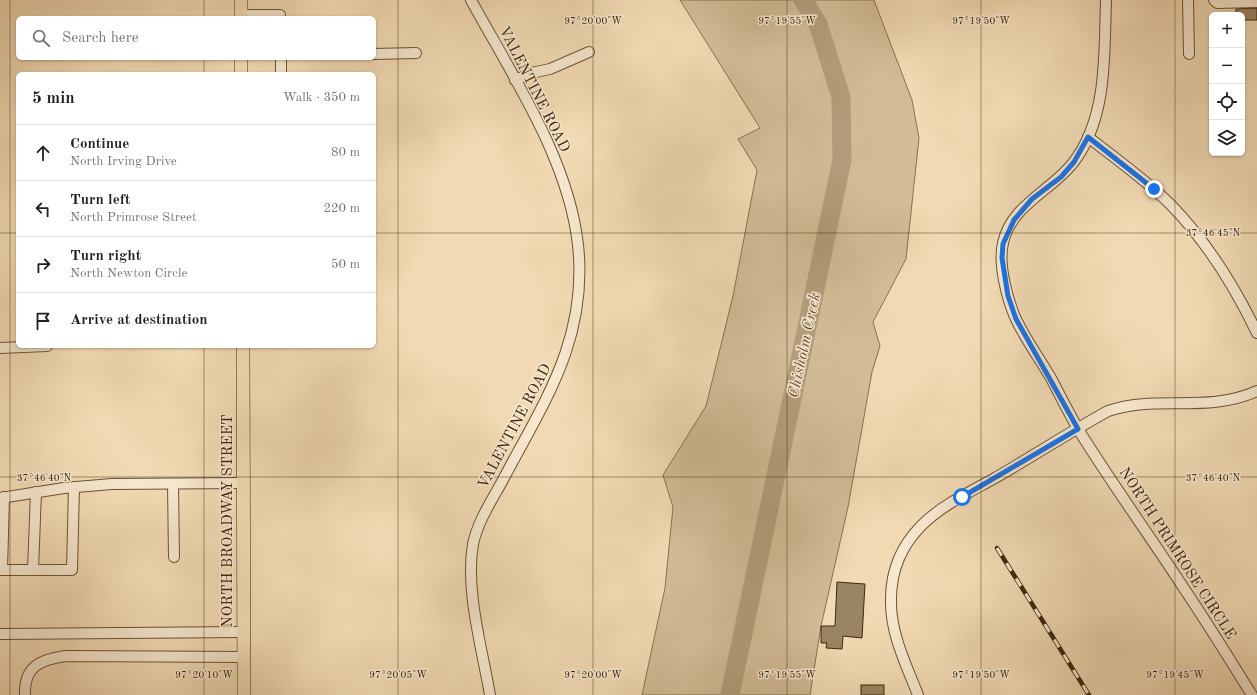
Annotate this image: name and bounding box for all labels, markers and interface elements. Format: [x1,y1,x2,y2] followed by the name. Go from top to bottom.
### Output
[1209,12,1245,156] map controls
[1209,12,1245,48] button: +
[16,16,376,60] search box
[564,16,622,26] text: 97°20'00"W
[758,16,816,26] text: 97°19'55"W
[952,16,1010,26] text: 97°19'50"W
[495,24,572,155] street label: VALENTINE ROAD
[30,27,52,49] icon: search
[62,31,139,46] text: Search here
[1209,48,1245,84] button: −
[1209,84,1245,120] button: locate
[32,90,75,107] text: 5 min
[283,91,360,104] text: Walk · 350 m
[1209,120,1245,156] button: layers
[70,137,129,152] text: Continue
[32,142,54,164] icon: ahead
[331,146,360,159] text: 80 m
[70,155,177,168] text: North Irving Drive
[1145,180,1163,198] route end
[70,193,130,208] text: Turn left
[32,198,54,220] icon: left
[323,202,360,215] text: 220 m
[70,211,197,224] text: North Primrose Street
[1186,228,1241,238] text: 37°46'45"N
[70,249,141,264] text: Turn right
[32,254,54,276] icon: right
[331,258,360,271] text: 50 m
[70,267,188,280] text: North Newton Circle
[786,291,824,399] water label: Chisholm Creek
[32,310,54,332] icon: arrive
[70,313,208,328] text: Arrive at destination
[476,362,555,492] street label: VALENTINE ROAD
[221,414,236,628] street label: NORTH BROADWAY STREET
[1116,465,1238,642] street label: NORTH PRIMROSE CIRCLE
[17,473,72,483] text: 37°46'40"N
[1186,473,1241,483] text: 37°46'40"N
[953,488,971,506] route start
[175,670,233,680] text: 97°20'10"W
[369,670,427,680] text: 97°20'05"W
[564,670,622,680] text: 97°20'00"W
[758,670,816,680] text: 97°19'55"W
[952,670,1010,680] text: 97°19'50"W
[1146,670,1204,680] text: 97°19'45"W

